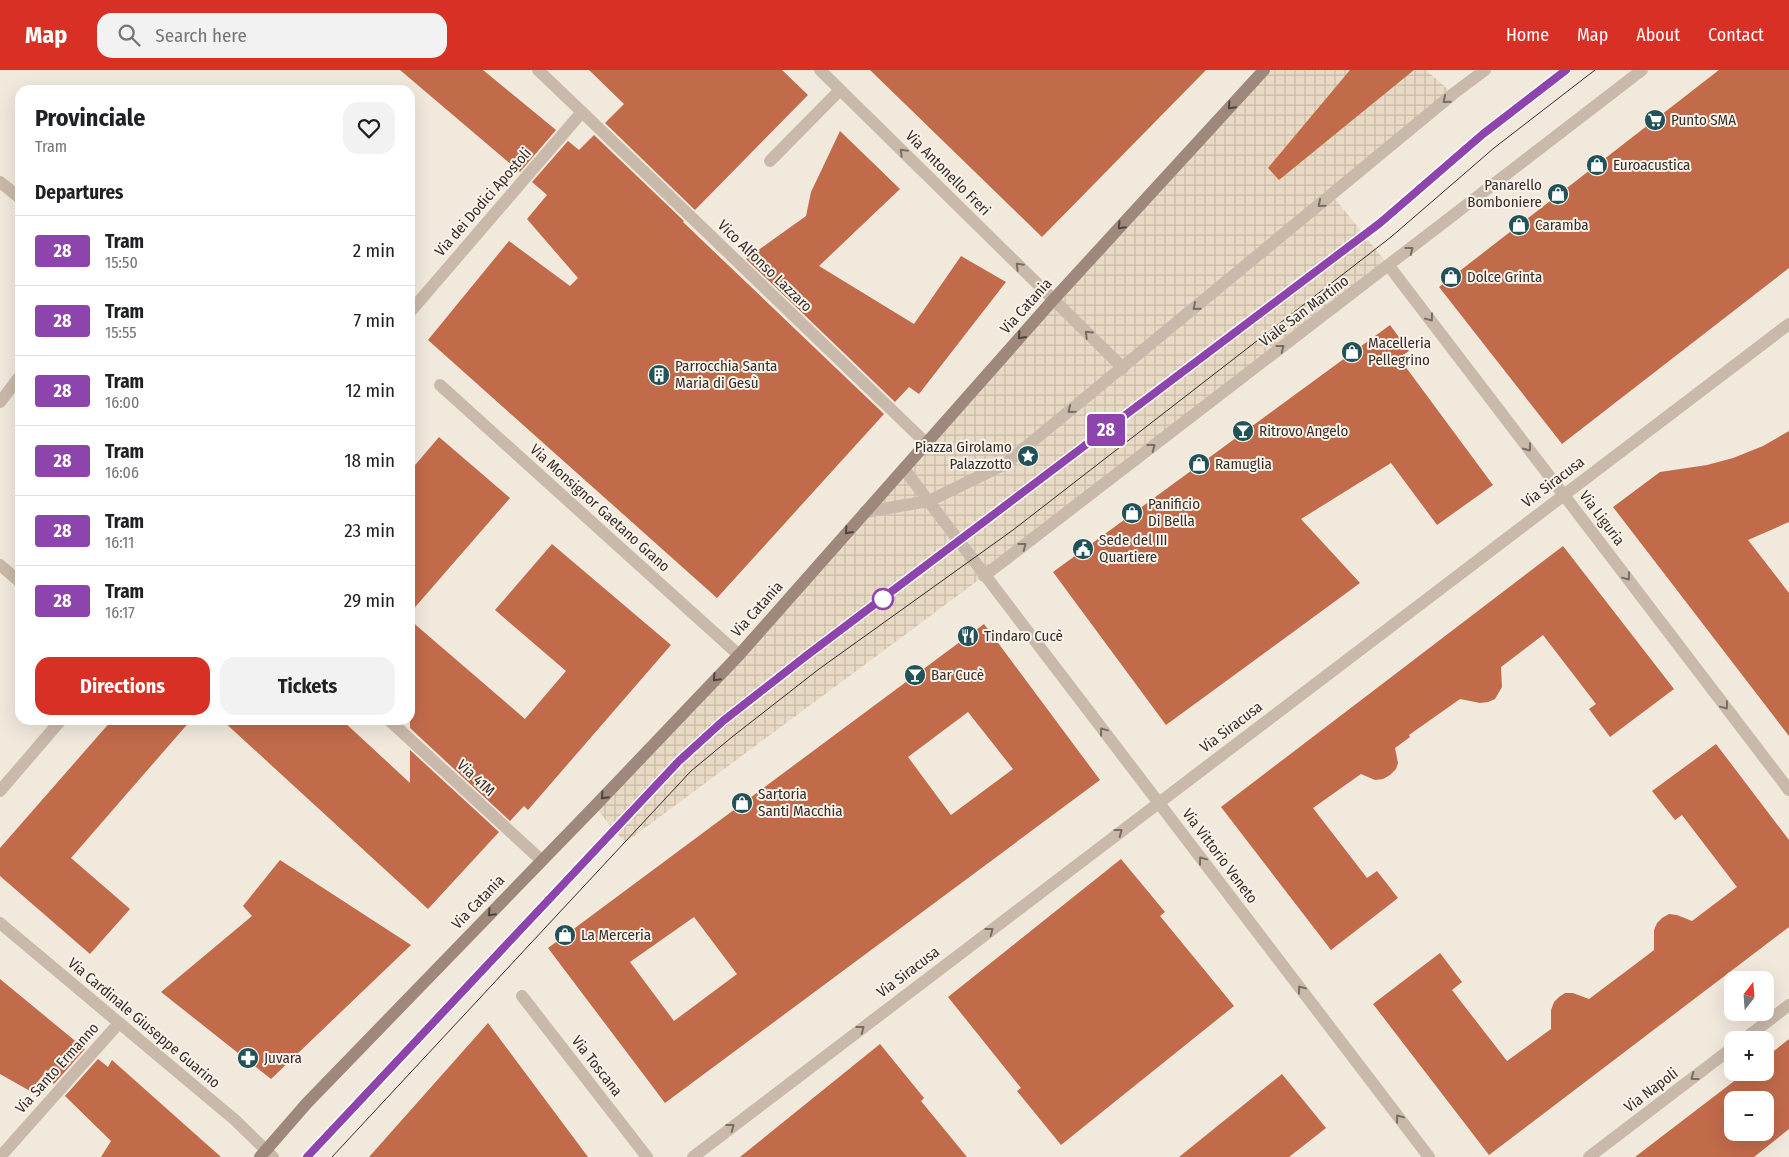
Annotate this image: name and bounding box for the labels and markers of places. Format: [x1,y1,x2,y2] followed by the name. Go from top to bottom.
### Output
[1643,108,1667,132] supermarket icon: Punto SMA
[1671,111,1736,129] place label: Punto SMA
[1585,153,1609,177] shop icon: Euroacustica
[1613,156,1690,174] place label: Euroacustica
[1467,176,1542,211] place label: Panarello Bomboniere
[1546,182,1570,206] shop icon: Panarello Bomboniere
[1507,213,1531,237] shop icon: Caramba
[1535,216,1589,234] place label: Caramba
[1439,265,1463,289] shop icon: Dolce Grinta
[1467,268,1542,286] place label: Dolce Grinta
[1368,334,1431,369] place label: Macelleria Pellegrino
[1340,340,1364,364] shop icon: Macelleria Pellegrino
[675,357,777,392] place label: Parrocchia Santa Maria di Gesù
[647,363,671,387] building icon: Parrocchia Santa Maria di Gesù
[1231,419,1255,443] bar icon: Ritrovo Angelo
[1259,422,1348,440] place label: Ritrovo Angelo
[915,438,1012,473] place label: Piazza Girolamo Palazzotto
[1016,444,1040,468] place icon: Piazza Girolamo Palazzotto
[1187,452,1211,476] shop icon: Ramuglia
[1215,455,1272,473] place label: Ramuglia
[1148,495,1200,530] place label: Panificio Di Bella
[1120,501,1144,525] shop icon: Panificio Di Bella
[1099,531,1168,566] place label: Sede del III Quartiere
[1071,537,1095,561] public building icon: Sede del III Quartiere
[872,588,894,610] unlabelled marker
[956,624,980,648] restaurant icon: Tindaro Cucè
[984,627,1063,645] place label: Tindaro Cucè
[903,663,927,687] bar icon: Bar Cucè
[931,666,984,684] place label: Bar Cucè
[758,785,843,820] place label: Sartoria Santi Macchia
[730,791,754,815] shop icon: Sartoria Santi Macchia
[553,923,577,947] shop icon: La Merceria
[581,926,651,944] place label: La Merceria
[236,1046,260,1070] pharmacy icon: Juvara
[264,1049,302,1067] place label: Juvara

